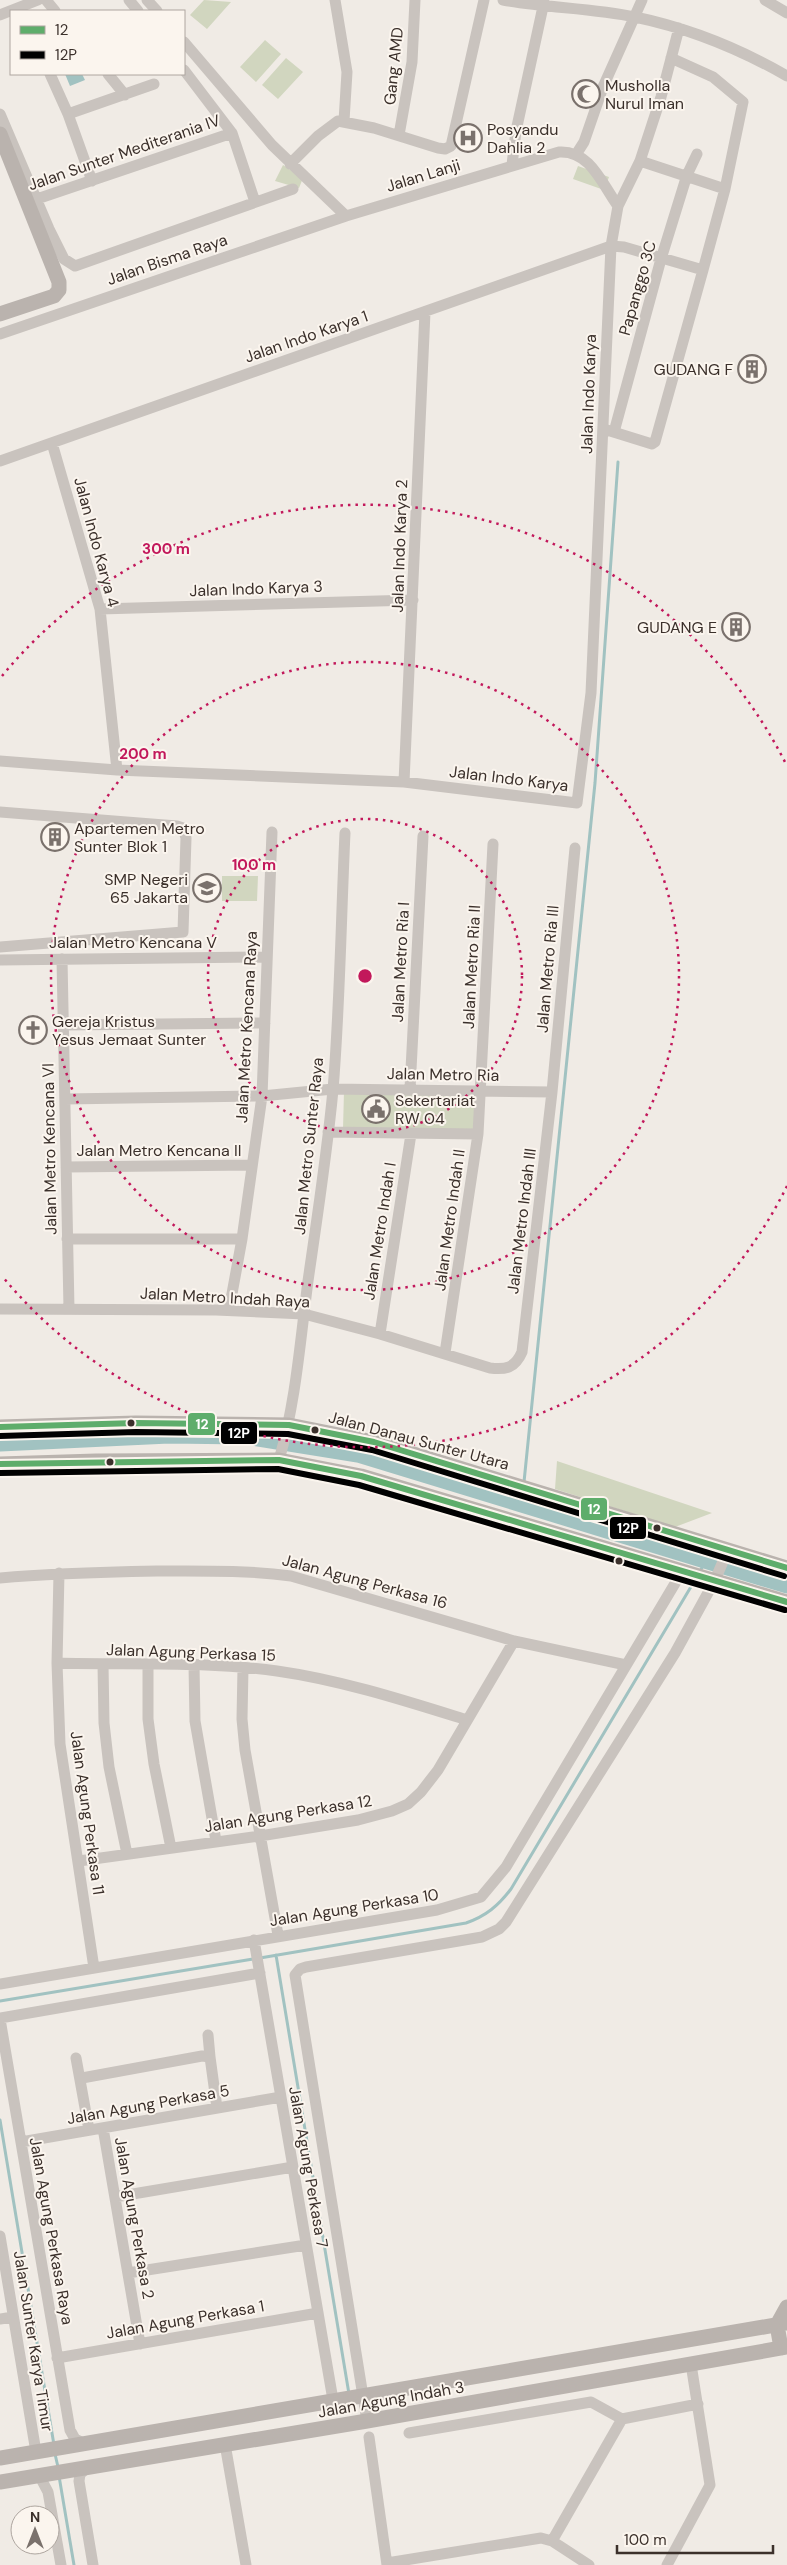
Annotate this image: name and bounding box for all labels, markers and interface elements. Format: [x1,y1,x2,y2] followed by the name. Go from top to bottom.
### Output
[10,10,185,75] legend
[55,20,68,40] text: 12
[379,26,408,106] street label: Gang AMD
[55,45,77,65] text: 12P
[605,75,684,114] place label: Musholla Nurul Iman
[571,79,601,109] mosque icon: Musholla Nurul Iman
[25,110,223,195] street label: Jalan Sunter Mediterania IV
[487,119,559,158] place label: Posyandu Dahlia 2
[453,123,483,153] hospital icon: Posyandu Dahlia 2
[384,154,463,197] street label: Jalan Lanji
[104,229,230,290] street label: Jalan Bisma Raya
[614,238,661,338] street label: Papanggo 3C
[242,306,371,367] street label: Jalan Indo Karya 1
[576,334,601,454] street label: Jalan Indo Karya
[737,354,767,384] building icon: GUDANG F
[654,359,733,380] place label: GUDANG F
[69,475,124,610] street label: Jalan Indo Karya 4
[387,479,412,613] street label: Jalan Indo Karya 2
[142,539,190,559] text: 300 m
[189,576,323,601] street label: Jalan Indo Karya 3
[721,612,751,642] building icon: GUDANG E
[637,617,717,638] place label: GUDANG E
[119,744,167,764] text: 200 m
[448,761,570,796] street label: Jalan Indo Karya
[74,818,205,857] place label: Apartemen Metro Sunter Blok 1
[40,822,70,852] building icon: Apartemen Metro Sunter Blok 1
[232,855,276,875] text: 100 m
[104,869,188,908] place label: SMP Negeri 65 Jakarta
[192,873,222,903] school or university icon: SMP Negeri 65 Jakarta
[387,901,414,1023] street label: Jalan Metro Ria I
[458,904,485,1030] street label: Jalan Metro Ria II
[531,904,564,1034] street label: Jalan Metro Ria III
[231,930,262,1124] street label: Jalan Metro Kencana Raya
[49,932,217,953] street label: Jalan Metro Kencana V
[356,967,374,985] centre of rings
[52,1011,206,1050] place label: Gereja Kristus Yesus Jemaat Sunter
[18,1015,48,1045] church icon: Gereja Kristus Yesus Jemaat Sunter
[289,1056,328,1236] street label: Jalan Metro Sunter Raya
[38,1063,61,1235] street label: Jalan Metro Kencana VI
[387,1063,499,1086] street label: Jalan Metro Ria
[395,1090,475,1129] place label: Sekertariat RW 04
[361,1094,391,1124] public building icon: Sekertariat RW 04
[77,1140,241,1161] street label: Jalan Metro Kencana II
[502,1147,541,1295] street label: Jalan Metro Indah III
[429,1148,470,1292] street label: Jalan Metro Indah II
[358,1161,401,1301] street label: Jalan Metro Indah I
[139,1283,311,1312] street label: Jalan Metro Indah Raya
[326,1406,512,1475] street label: Jalan Danau Sunter Utara
[187,1412,216,1436] line badge: 12
[195,1415,209,1433] text: 12
[126,1418,136,1428] unlabelled marker
[220,1421,258,1445] line badge: 12P
[228,1424,250,1442] text: 12P
[310,1425,320,1435] unlabelled marker
[105,1457,115,1467] unlabelled marker
[580,1497,608,1521] line badge: 12
[587,1500,601,1518] text: 12
[609,1516,647,1540] line badge: 12P
[617,1519,639,1537] text: 12P
[652,1523,662,1533] unlabelled marker
[280,1549,450,1614] street label: Jalan Agung Perkasa 16
[614,1556,624,1566] unlabelled marker
[106,1639,276,1666] street label: Jalan Agung Perkasa 15
[66,1730,109,1896] street label: Jalan Agung Perkasa 11
[203,1790,373,1837] street label: Jalan Agung Perkasa 12
[268,1884,440,1931] street label: Jalan Agung Perkasa 10
[65,2080,231,2129] street label: Jalan Agung Perkasa 5
[284,2085,333,2249] street label: Jalan Agung Perkasa 7
[110,2135,159,2301] street label: Jalan Agung Perkasa 2
[25,2136,78,2326] street label: Jalan Agung Perkasa Raya
[9,2249,58,2433] street label: Jalan Sunter Karya Timur
[104,2295,266,2344] street label: Jalan Agung Perkasa 1
[316,2376,466,2423] street label: Jalan Agung Indah 3
[10,2505,60,2555] north arrow
[30,2508,40,2526] text: N
[617,2522,773,2554] scale bar
[624,2530,667,2550] text: 100 m

